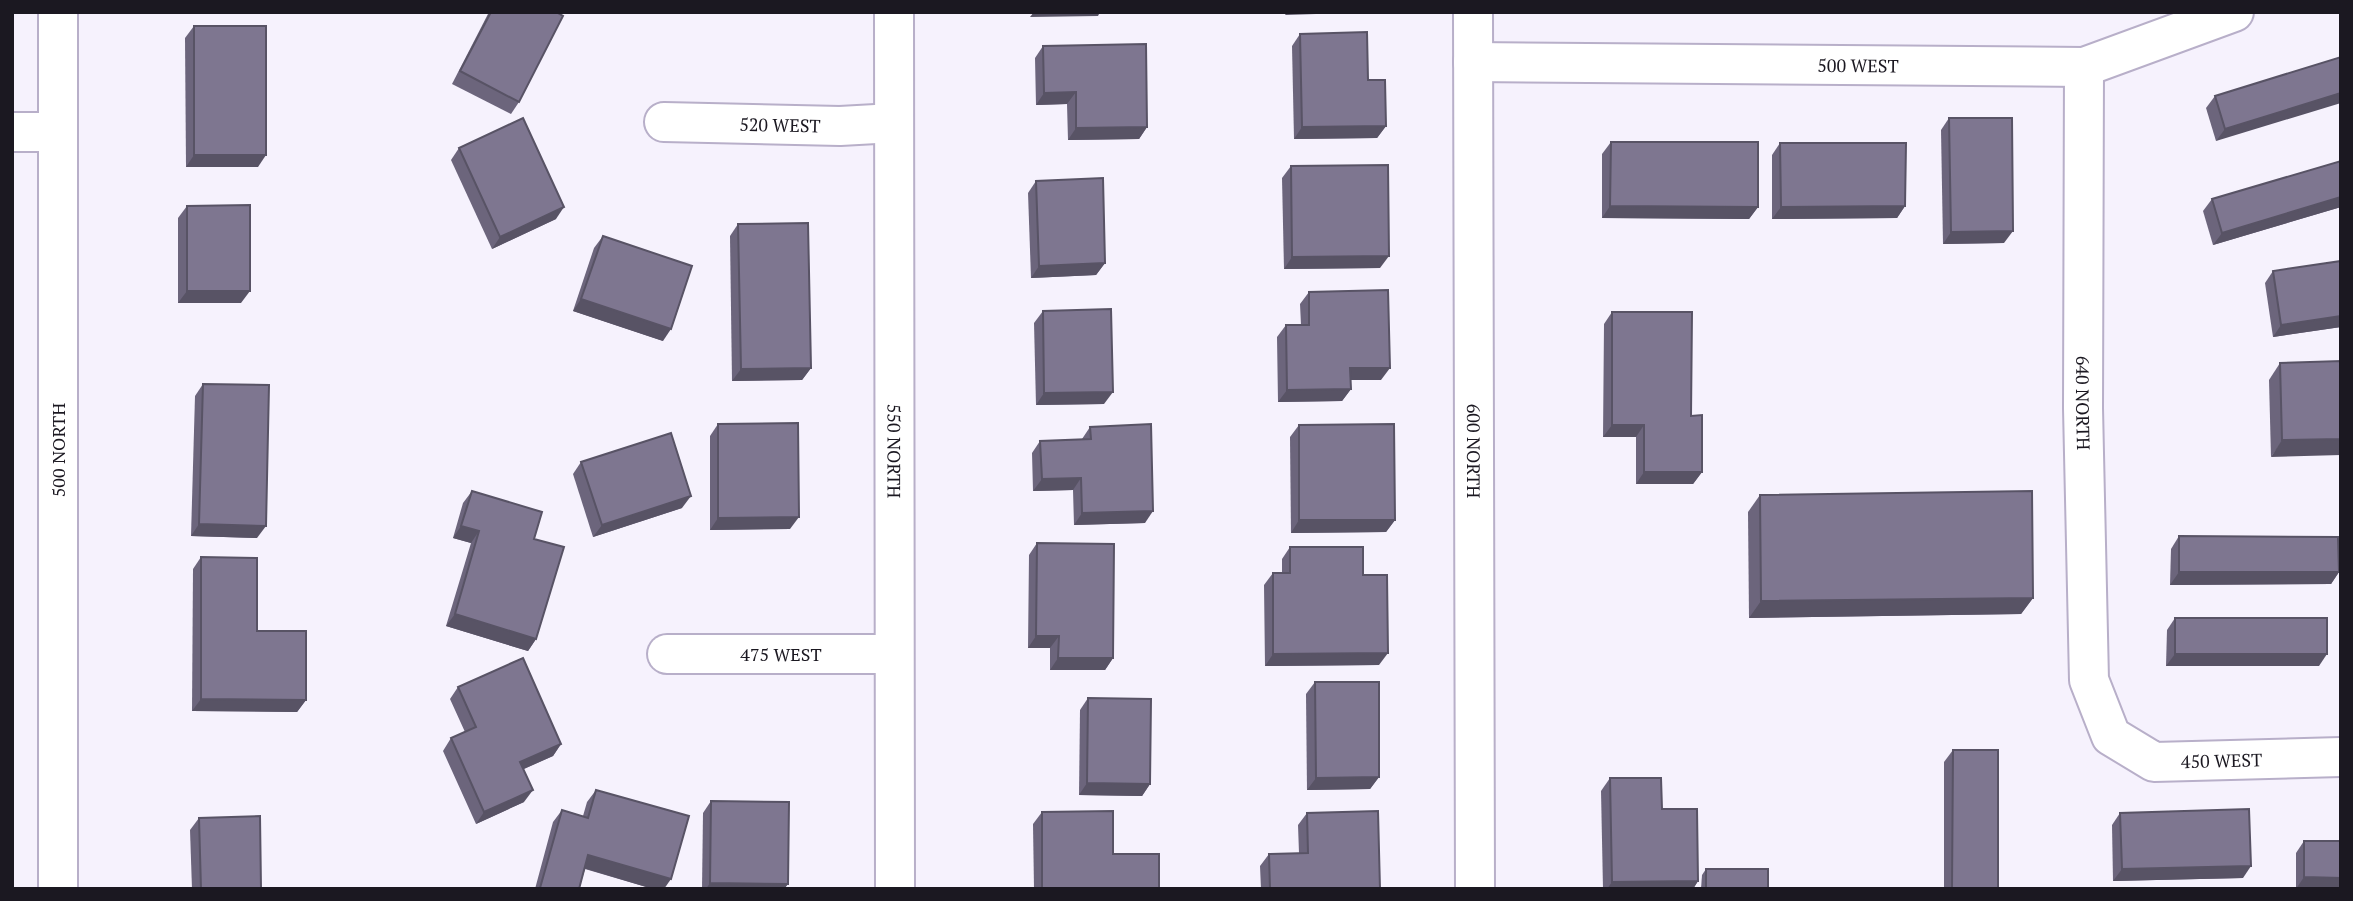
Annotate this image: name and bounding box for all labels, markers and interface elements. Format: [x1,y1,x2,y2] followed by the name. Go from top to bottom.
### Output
[1817,53,1899,77] street label: 500 WEST
[739,112,821,138] street label: 520 WEST
[2071,356,2096,451] street label: 640 NORTH
[46,403,70,497] street label: 500 NORTH
[882,404,907,498] street label: 550 NORTH
[1462,404,1486,498] street label: 600 NORTH
[740,642,822,666] street label: 475 WEST
[2181,747,2262,773] street label: 450 WEST

